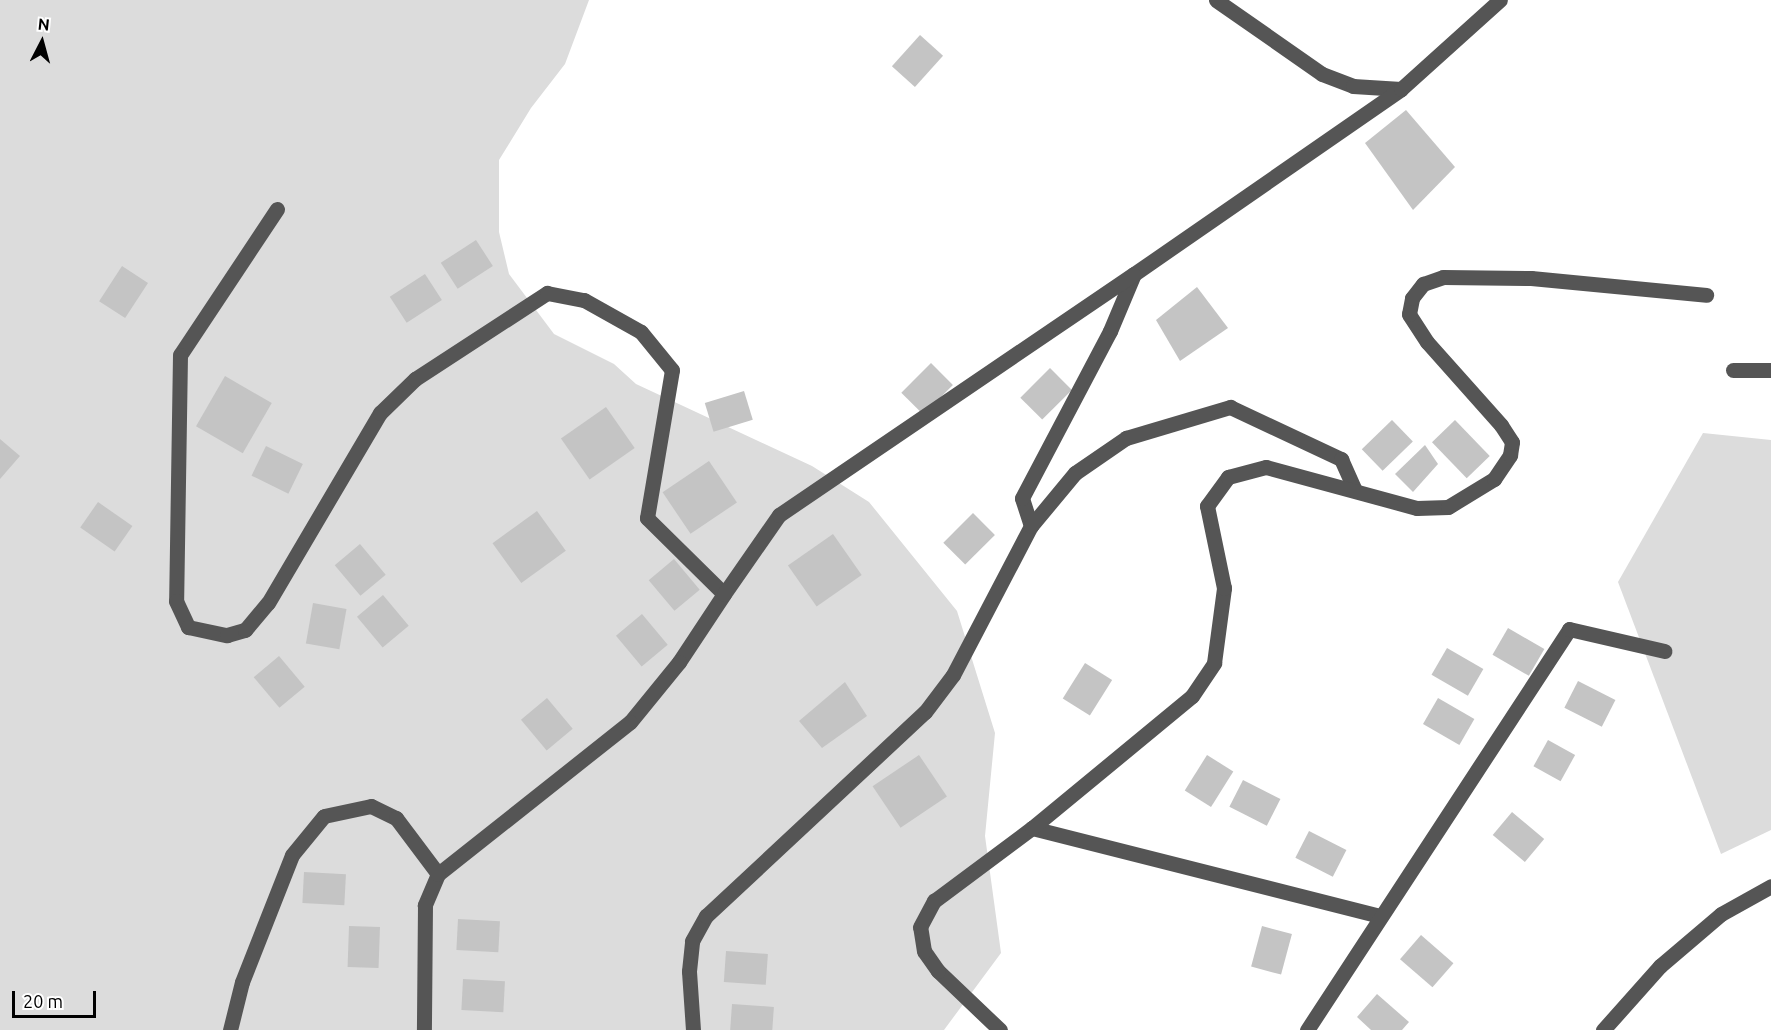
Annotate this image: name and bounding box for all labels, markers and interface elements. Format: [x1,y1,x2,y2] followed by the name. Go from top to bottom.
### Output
[12,12,72,72] north arrow
[37,15,51,34] text: N
[15,979,99,1017] scale bar
[23,991,63,1011] text: 20 m

